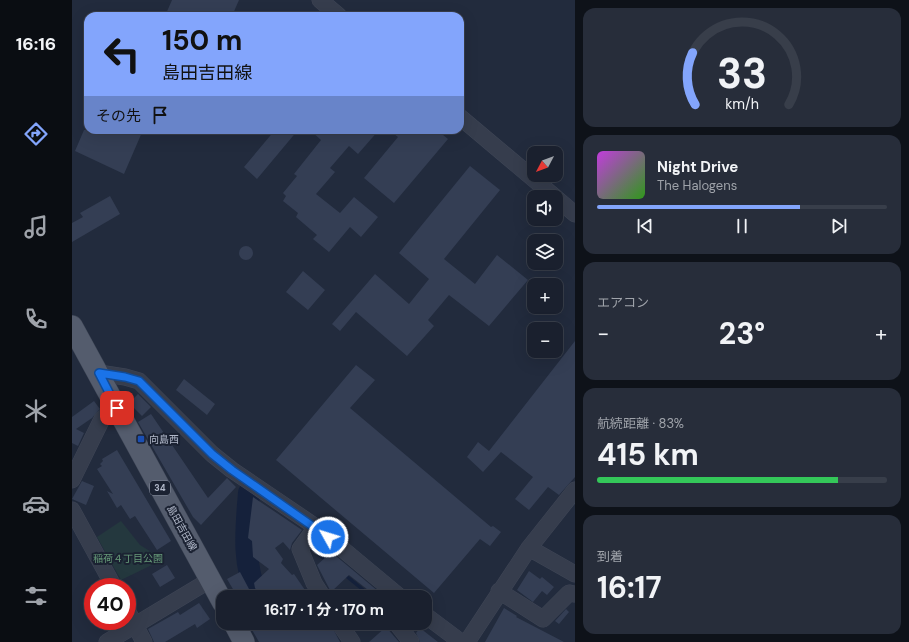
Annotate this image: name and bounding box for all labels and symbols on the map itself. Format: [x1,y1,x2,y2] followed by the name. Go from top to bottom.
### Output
[527,146,563,182] north arrow
[100,391,134,425] pin
[149,433,179,446] place label: 向島西
[136,434,146,444] marker: 向島西
[150,481,170,495] road number: 34
[164,503,200,553] street label: 島田吉田線
[307,516,349,558] position arrow
[93,552,163,565] park label: 稲荷４丁目公園
[84,578,136,630] speed limit sign: 40

